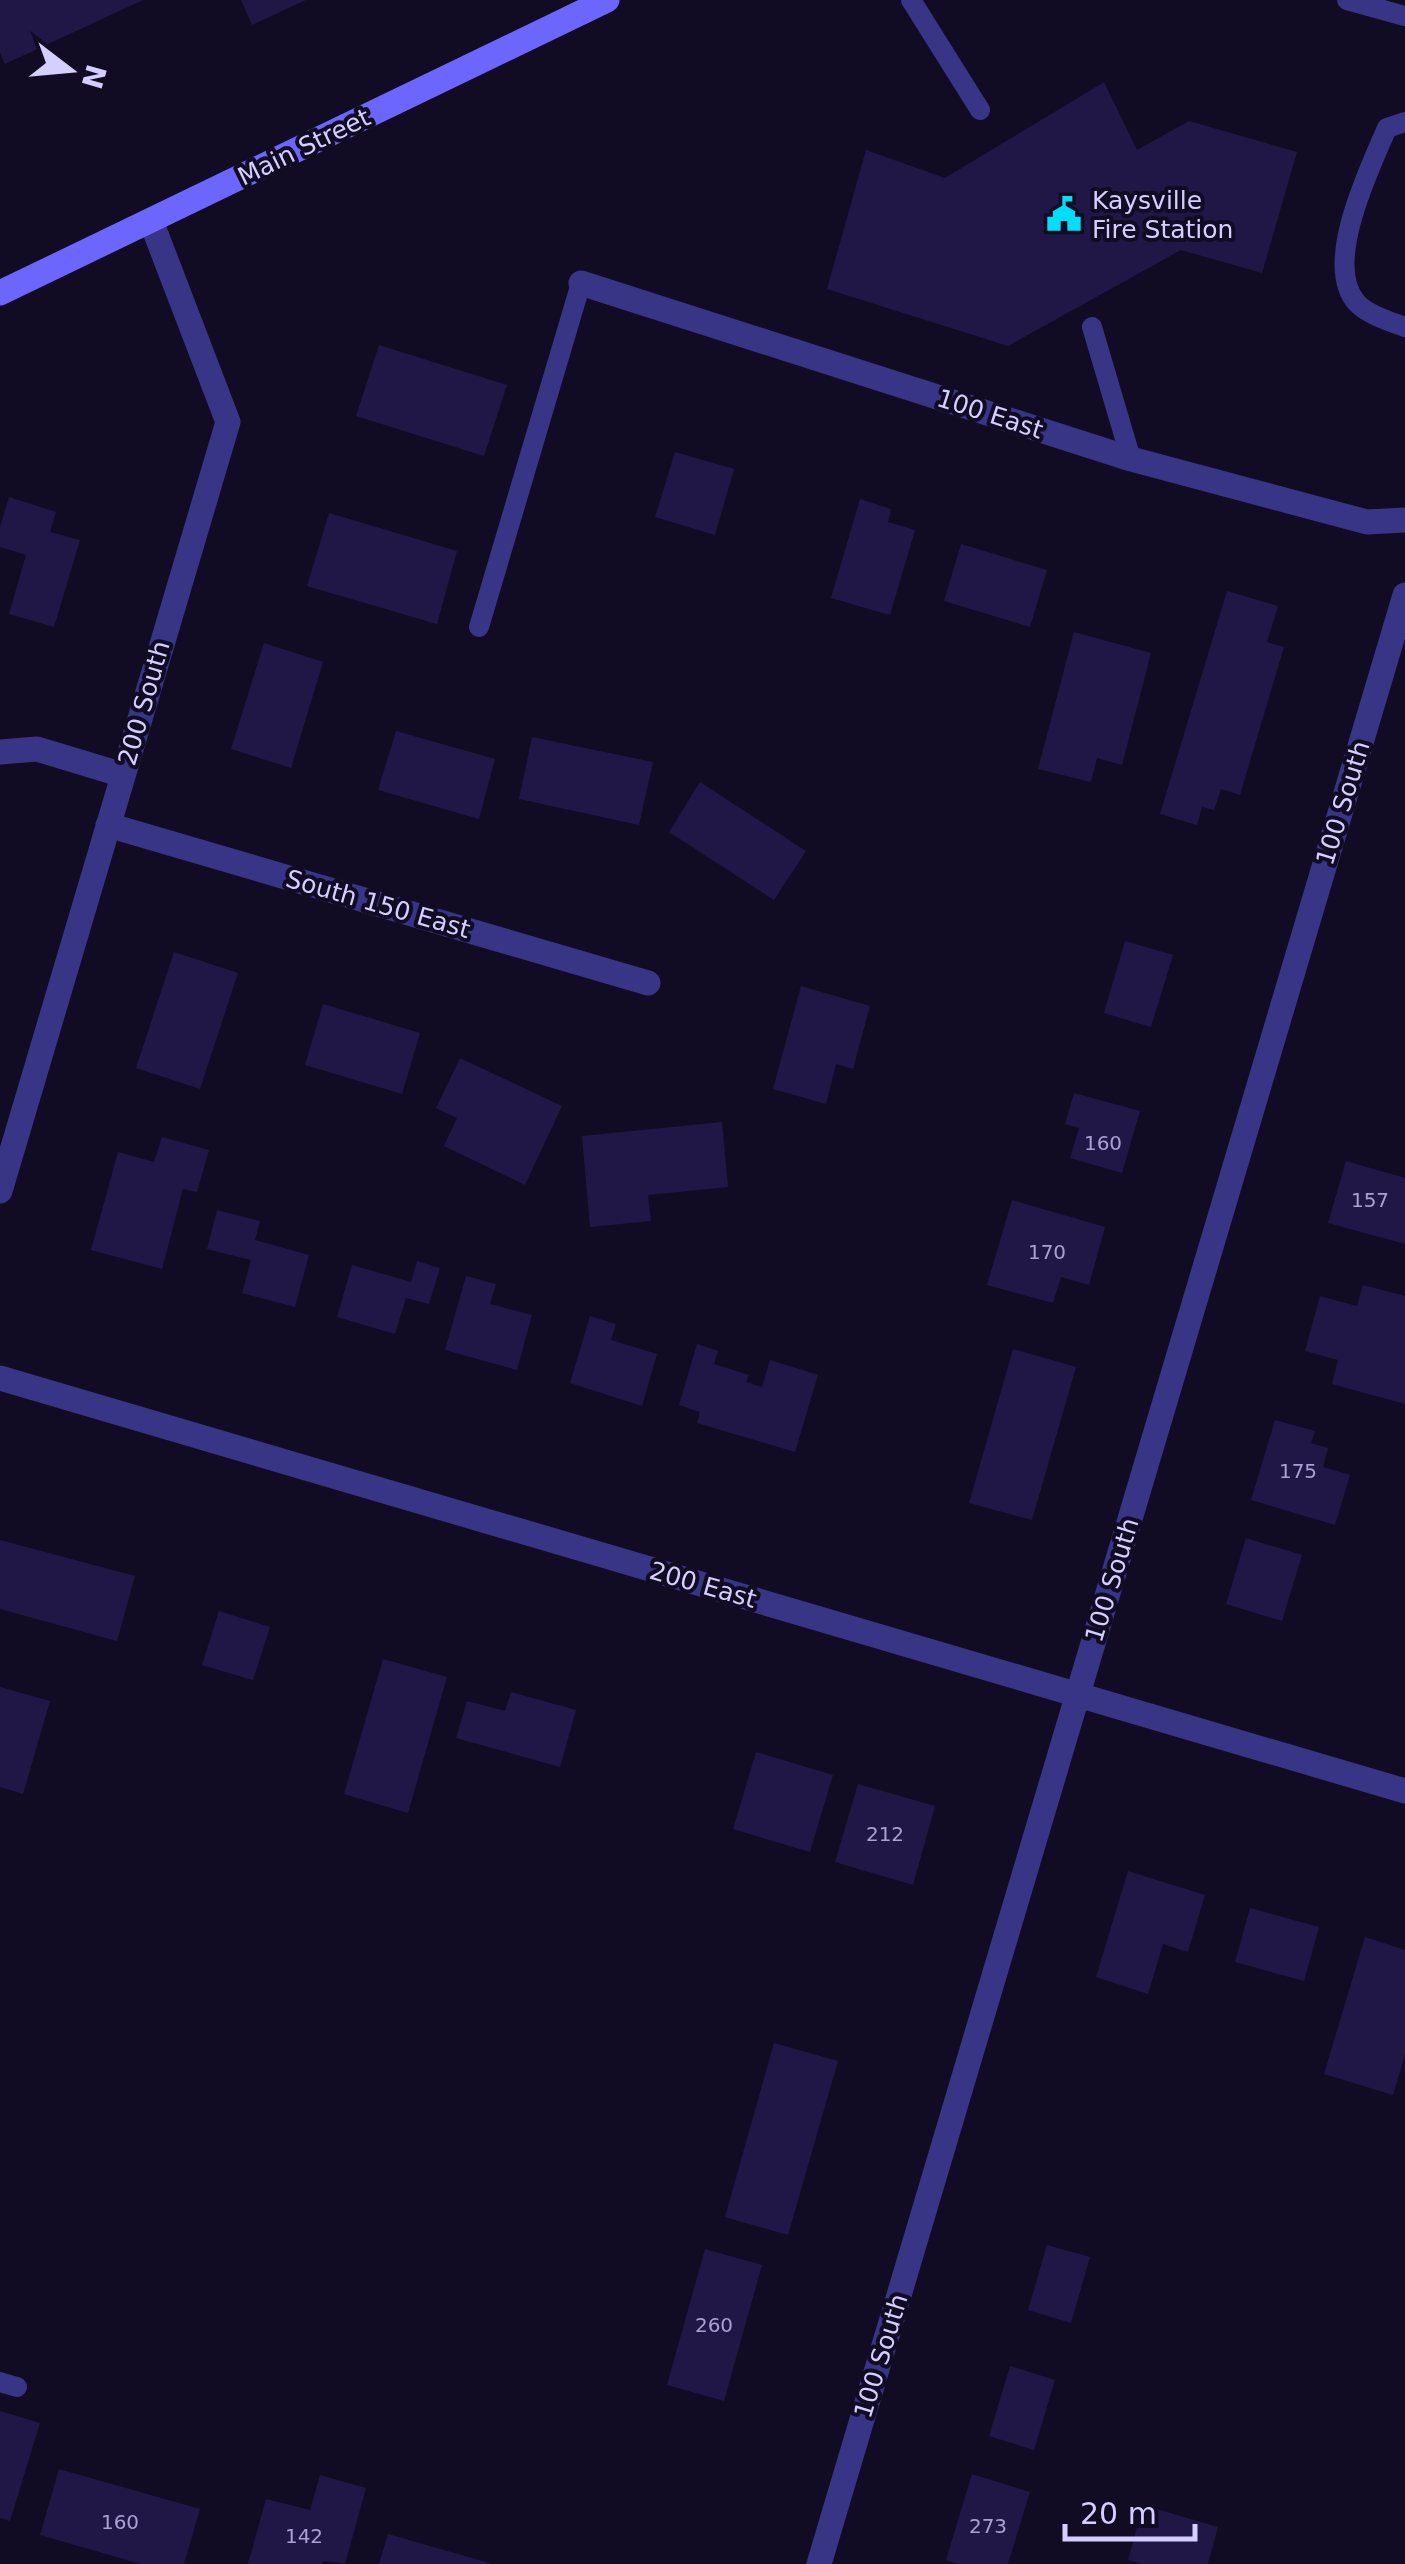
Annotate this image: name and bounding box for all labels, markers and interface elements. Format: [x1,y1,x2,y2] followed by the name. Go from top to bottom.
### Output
[20,20,120,120] north arrow
[74,61,113,93] text: N
[233,102,375,192] street label: Main Street
[1092,186,1233,244] place label: Kaysville Fire Station
[1045,195,1083,233] public building icon: Kaysville Fire Station
[933,383,1047,445] street label: 100 East
[112,637,176,769] street label: 200 South
[1310,737,1376,869] street label: 100 South
[283,864,474,944] street label: South 150 East
[1084,1131,1122,1155] house number: 160
[1351,1188,1389,1212] house number: 157
[1028,1240,1066,1264] house number: 170
[1279,1459,1317,1483] house number: 175
[1079,1514,1145,1646] street label: 100 South
[646,1556,760,1614] street label: 200 East
[866,1822,904,1846] house number: 212
[848,2290,914,2422] street label: 100 South
[695,2313,733,2337] house number: 260
[1065,2479,1195,2541] scale bar
[1080,2496,1157,2531] text: 20 m
[101,2510,139,2534] house number: 160
[969,2514,1007,2538] house number: 273
[285,2524,323,2548] house number: 142

